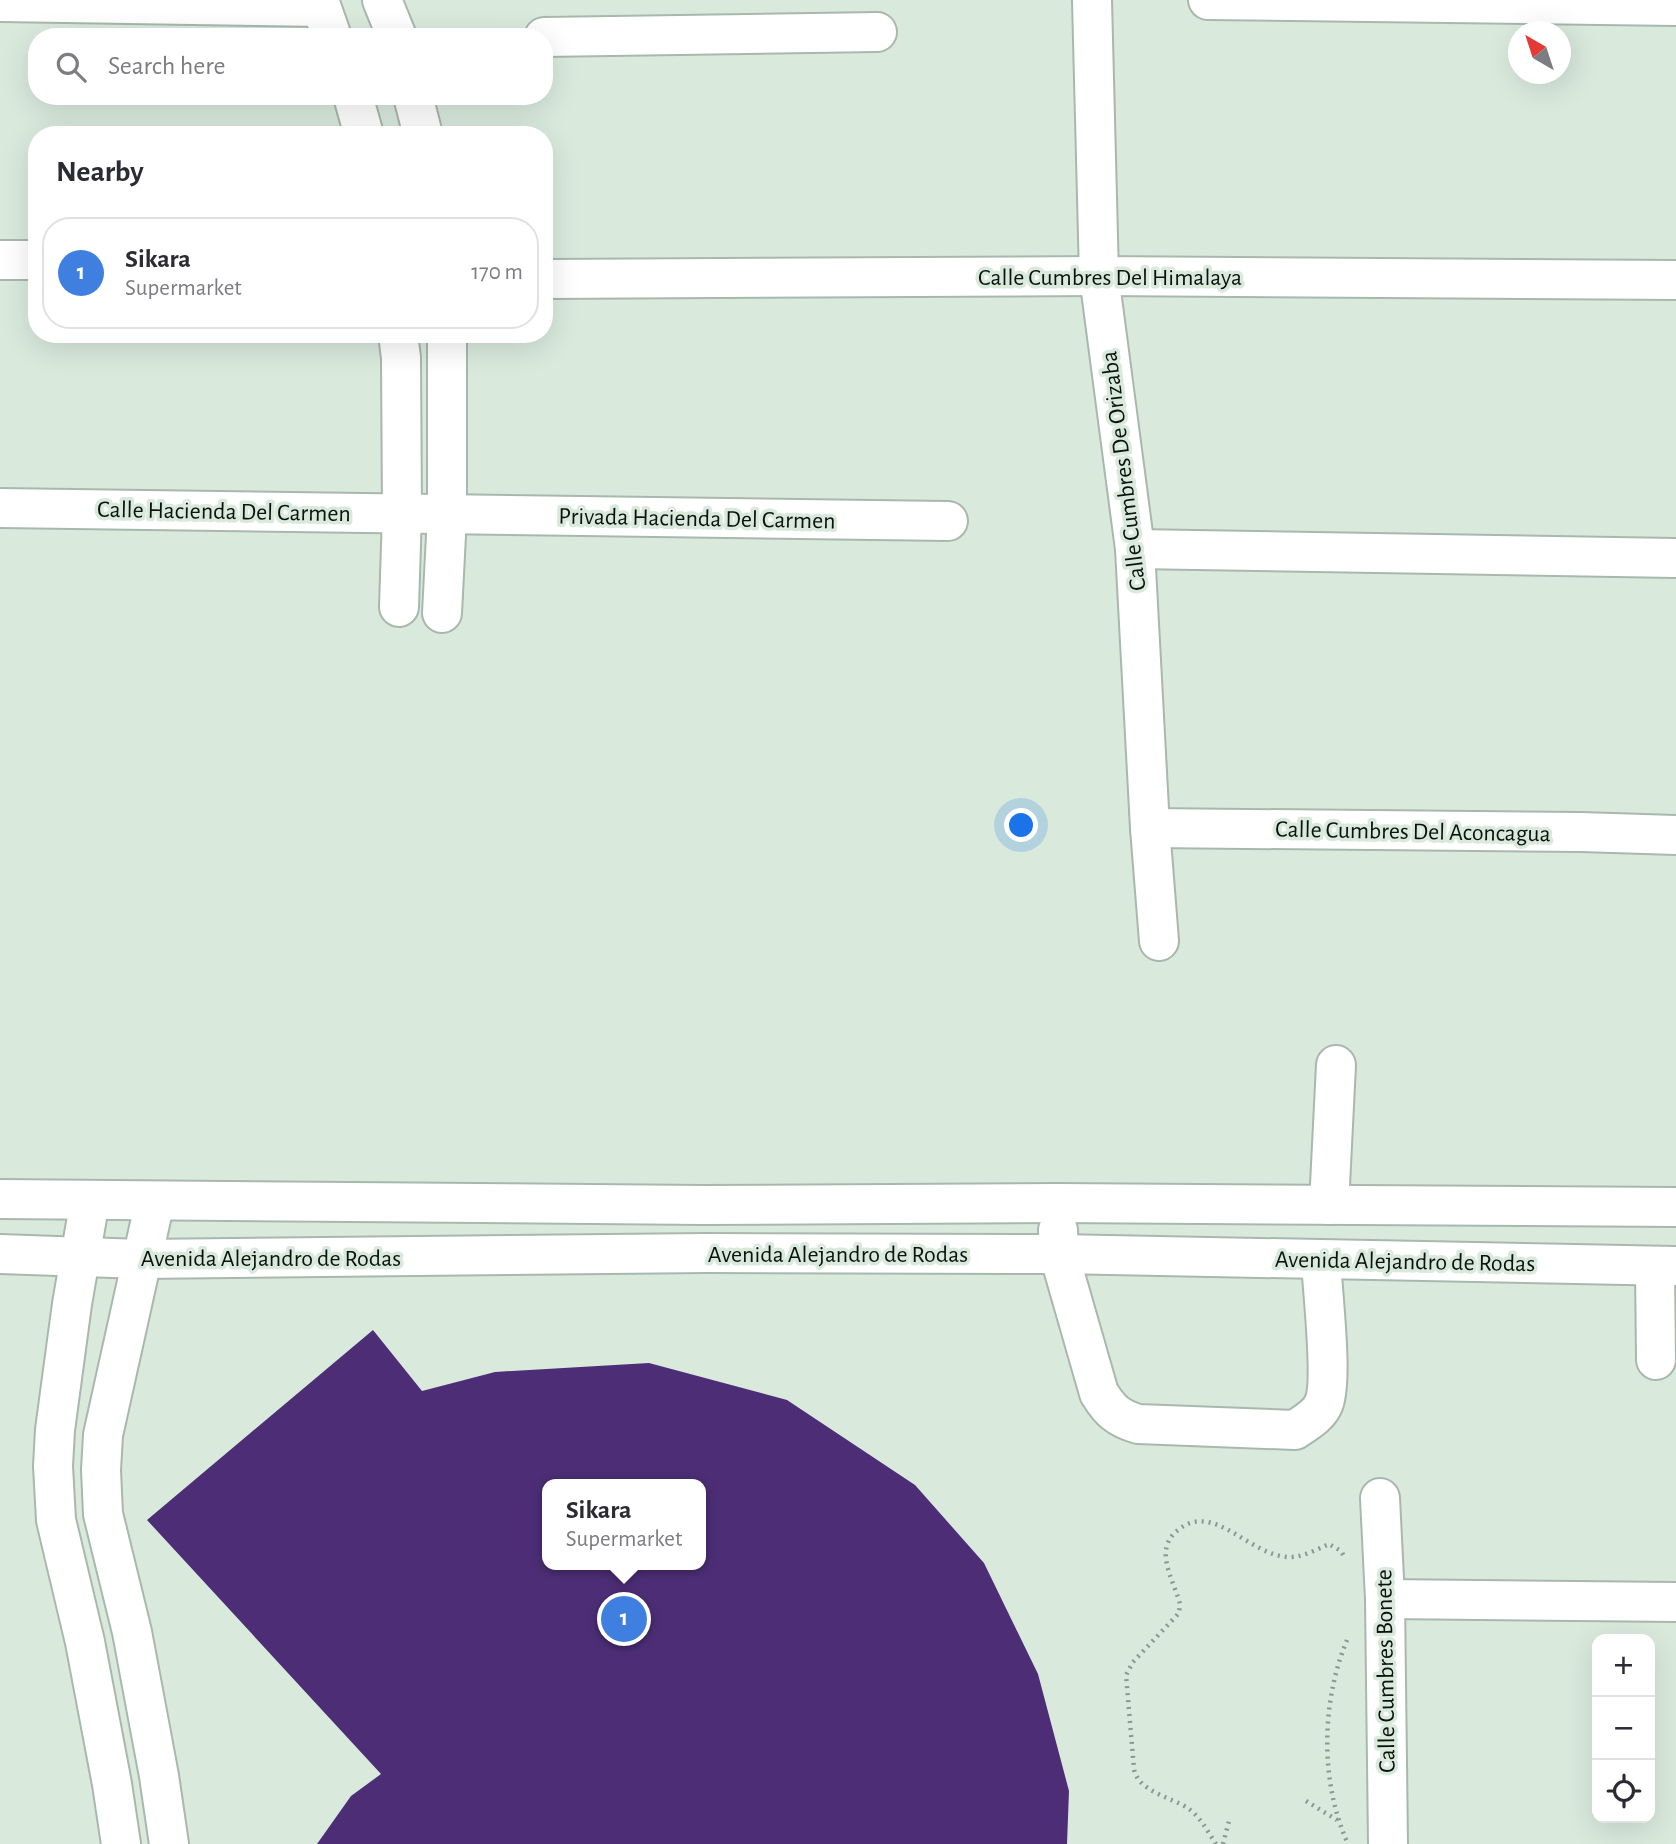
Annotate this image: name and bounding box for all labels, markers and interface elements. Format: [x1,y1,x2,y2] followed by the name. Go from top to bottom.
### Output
[1508,21,1571,84] north arrow
[28,28,553,105] search box
[52,48,90,86] icon: search
[108,53,226,79] text: Search here
[56,157,144,187] text: Nearby
[125,246,191,272] text: Sikara
[77,261,85,284] text: 1
[471,261,523,284] text: 170 m
[978,266,1242,290] street label: Calle Cumbres Del Himalaya
[125,277,242,300] text: Supermarket
[1097,350,1151,592] street label: Calle Cumbres De Orizaba
[97,498,351,526] street label: Calle Hacienda Del Carmen
[558,505,836,533] street label: Privada Hacienda Del Carmen
[1004,808,1038,842] your location
[1275,818,1551,846] street label: Calle Cumbres Del Aconcagua
[708,1243,968,1267] street label: Avenida Alejandro de Rodas
[141,1247,401,1271] street label: Avenida Alejandro de Rodas
[1275,1248,1535,1276] street label: Avenida Alejandro de Rodas
[542,1479,706,1570] popup
[566,1497,632,1523] text: Sikara
[566,1528,682,1551] text: Supermarket
[1372,1569,1400,1773] street label: Calle Cumbres Bonete
[601,1593,647,1645] pin: 1
[1592,1634,1655,1823] map controls
[1592,1634,1655,1697] button: +
[1592,1697,1655,1760] button: −
[1592,1760,1655,1823] button: locate

